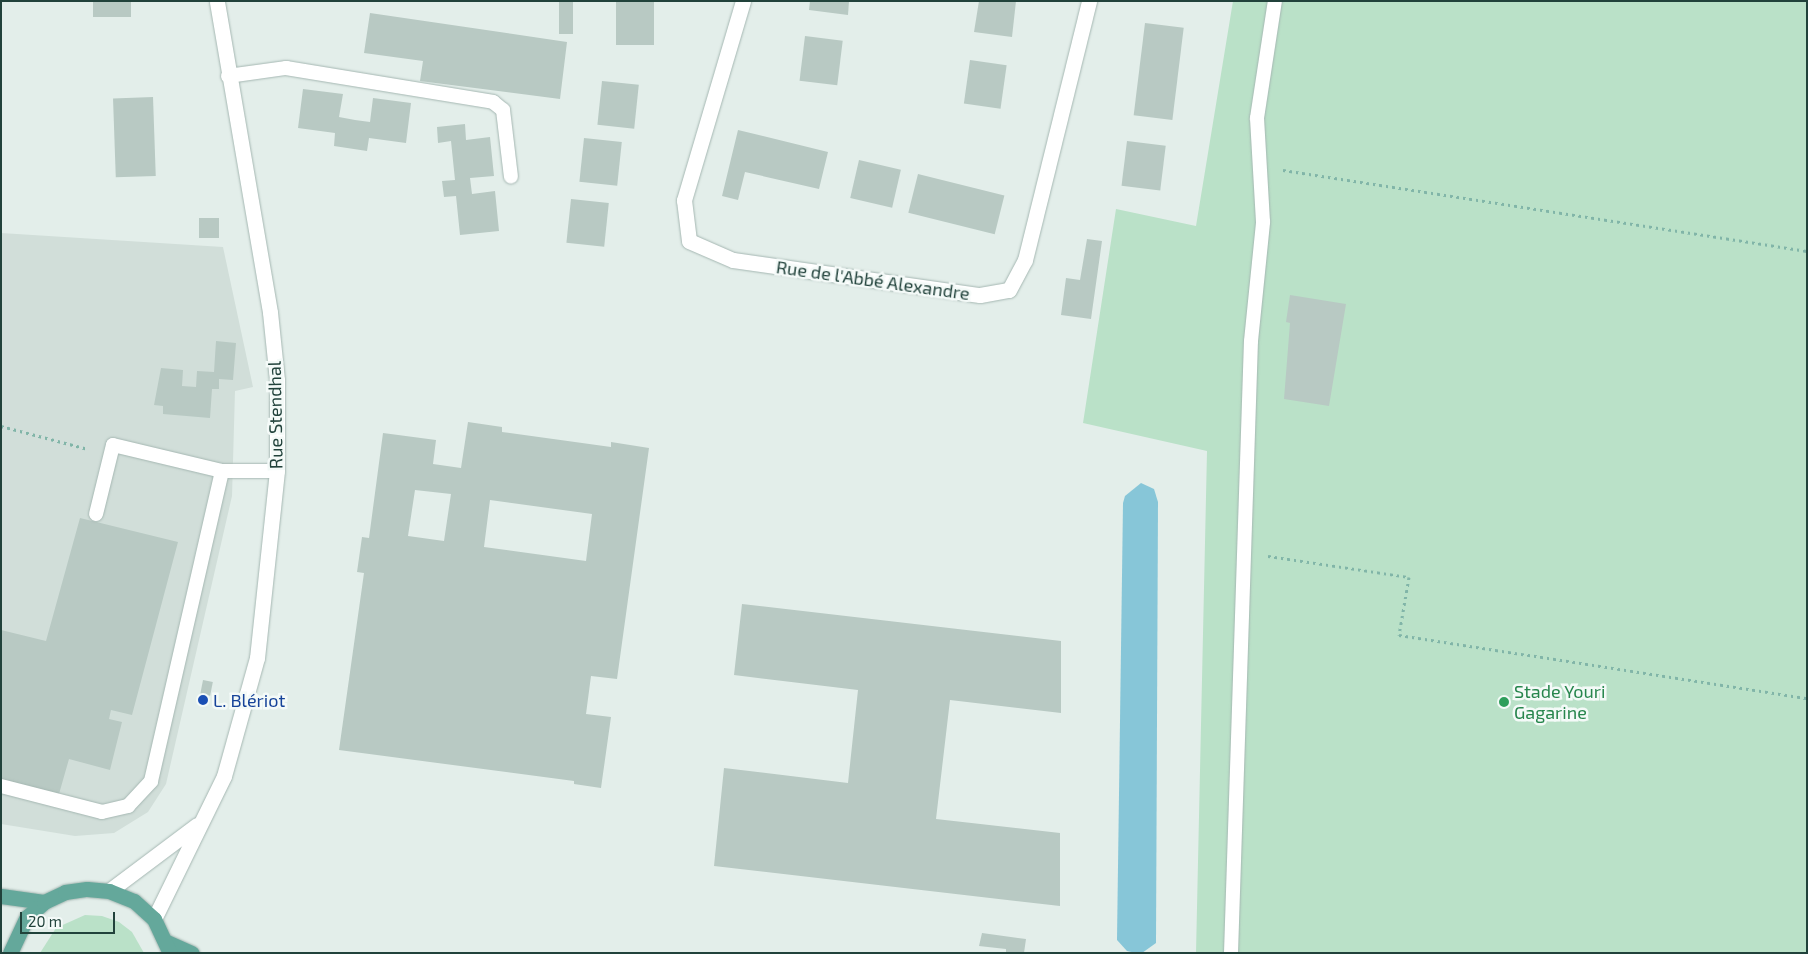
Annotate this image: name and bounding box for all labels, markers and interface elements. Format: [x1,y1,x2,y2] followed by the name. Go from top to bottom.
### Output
[775,256,971,304] street label: Rue de l'Abbé Alexandre
[263,361,287,469] street label: Rue Stendhal
[1514,681,1606,724] place label: Stade Youri Gagarine
[213,689,285,711] place label: L. Blériot
[197,694,209,706] marker: L. Blériot
[1498,696,1510,708] marker: Stade Youri Gagarine
[22,902,118,934] scale bar
[28,912,62,930] text: 20 m

